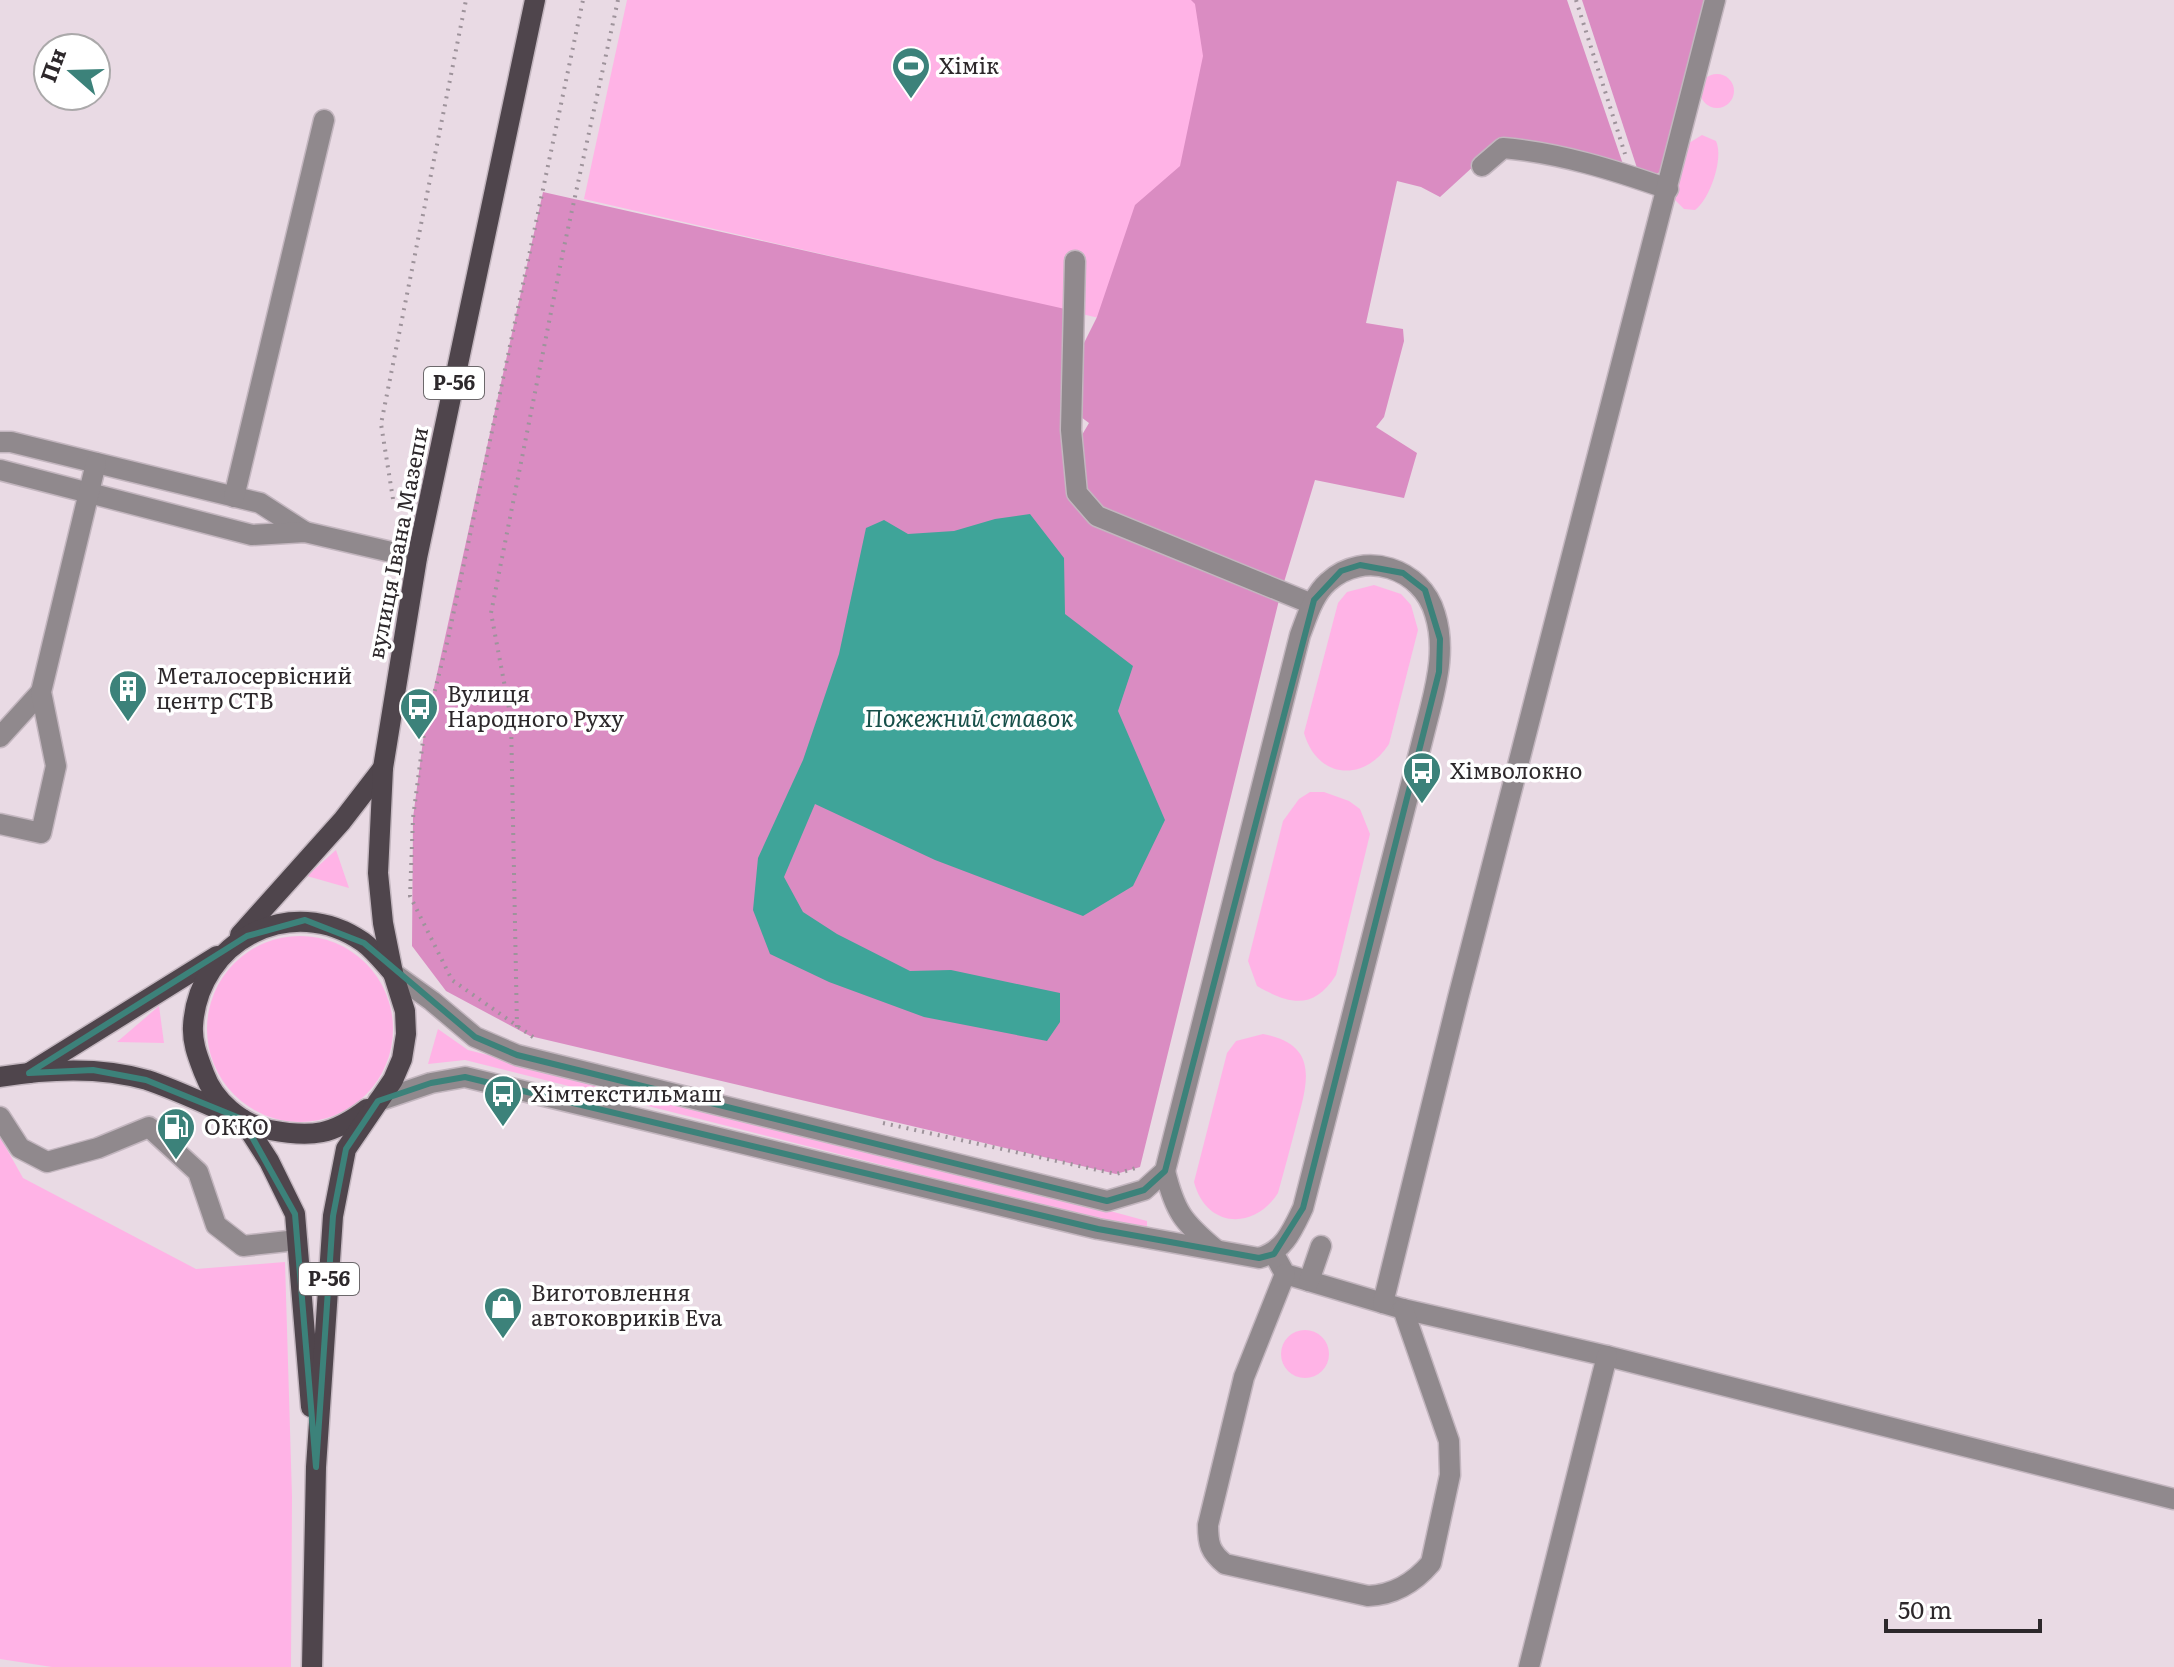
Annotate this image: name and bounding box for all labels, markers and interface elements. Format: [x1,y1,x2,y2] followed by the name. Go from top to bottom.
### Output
[32,32,112,112] north arrow
[30,43,73,86] text: Пн
[890,45,932,100] sports icon: Хімік
[939,48,999,81] place label: Хімік
[424,367,484,399] road number: Р-56
[358,424,435,662] street label: вулиця Івана Мазепи
[156,658,352,716] place label: Металосервісний центр СТВ
[107,668,149,723] building icon: Металосервісний центр СТВ
[447,676,624,734] place label: Вулиця Народного Руху
[398,686,440,741] bus stop icon: Вулиця Народного Руху
[865,699,1073,734] water label: Пожежний ставок
[1401,750,1443,805] bus stop icon: Хімволокно
[1450,753,1582,786] place label: Хімволокно
[482,1073,524,1128] bus stop icon: Хімтекстильмаш
[531,1076,722,1109] place label: Хімтекстильмаш
[155,1106,197,1161] fuel station icon: ОККО
[204,1109,269,1142] place label: ОККО
[299,1263,359,1295] road number: Р-56
[531,1275,723,1333] place label: Виготовлення автоковриків Eva
[482,1285,524,1340] shop icon: Виготовлення автоковриків Eva
[1886,1583,2040,1633] scale bar
[1898,1591,1952,1626] text: 50 m

